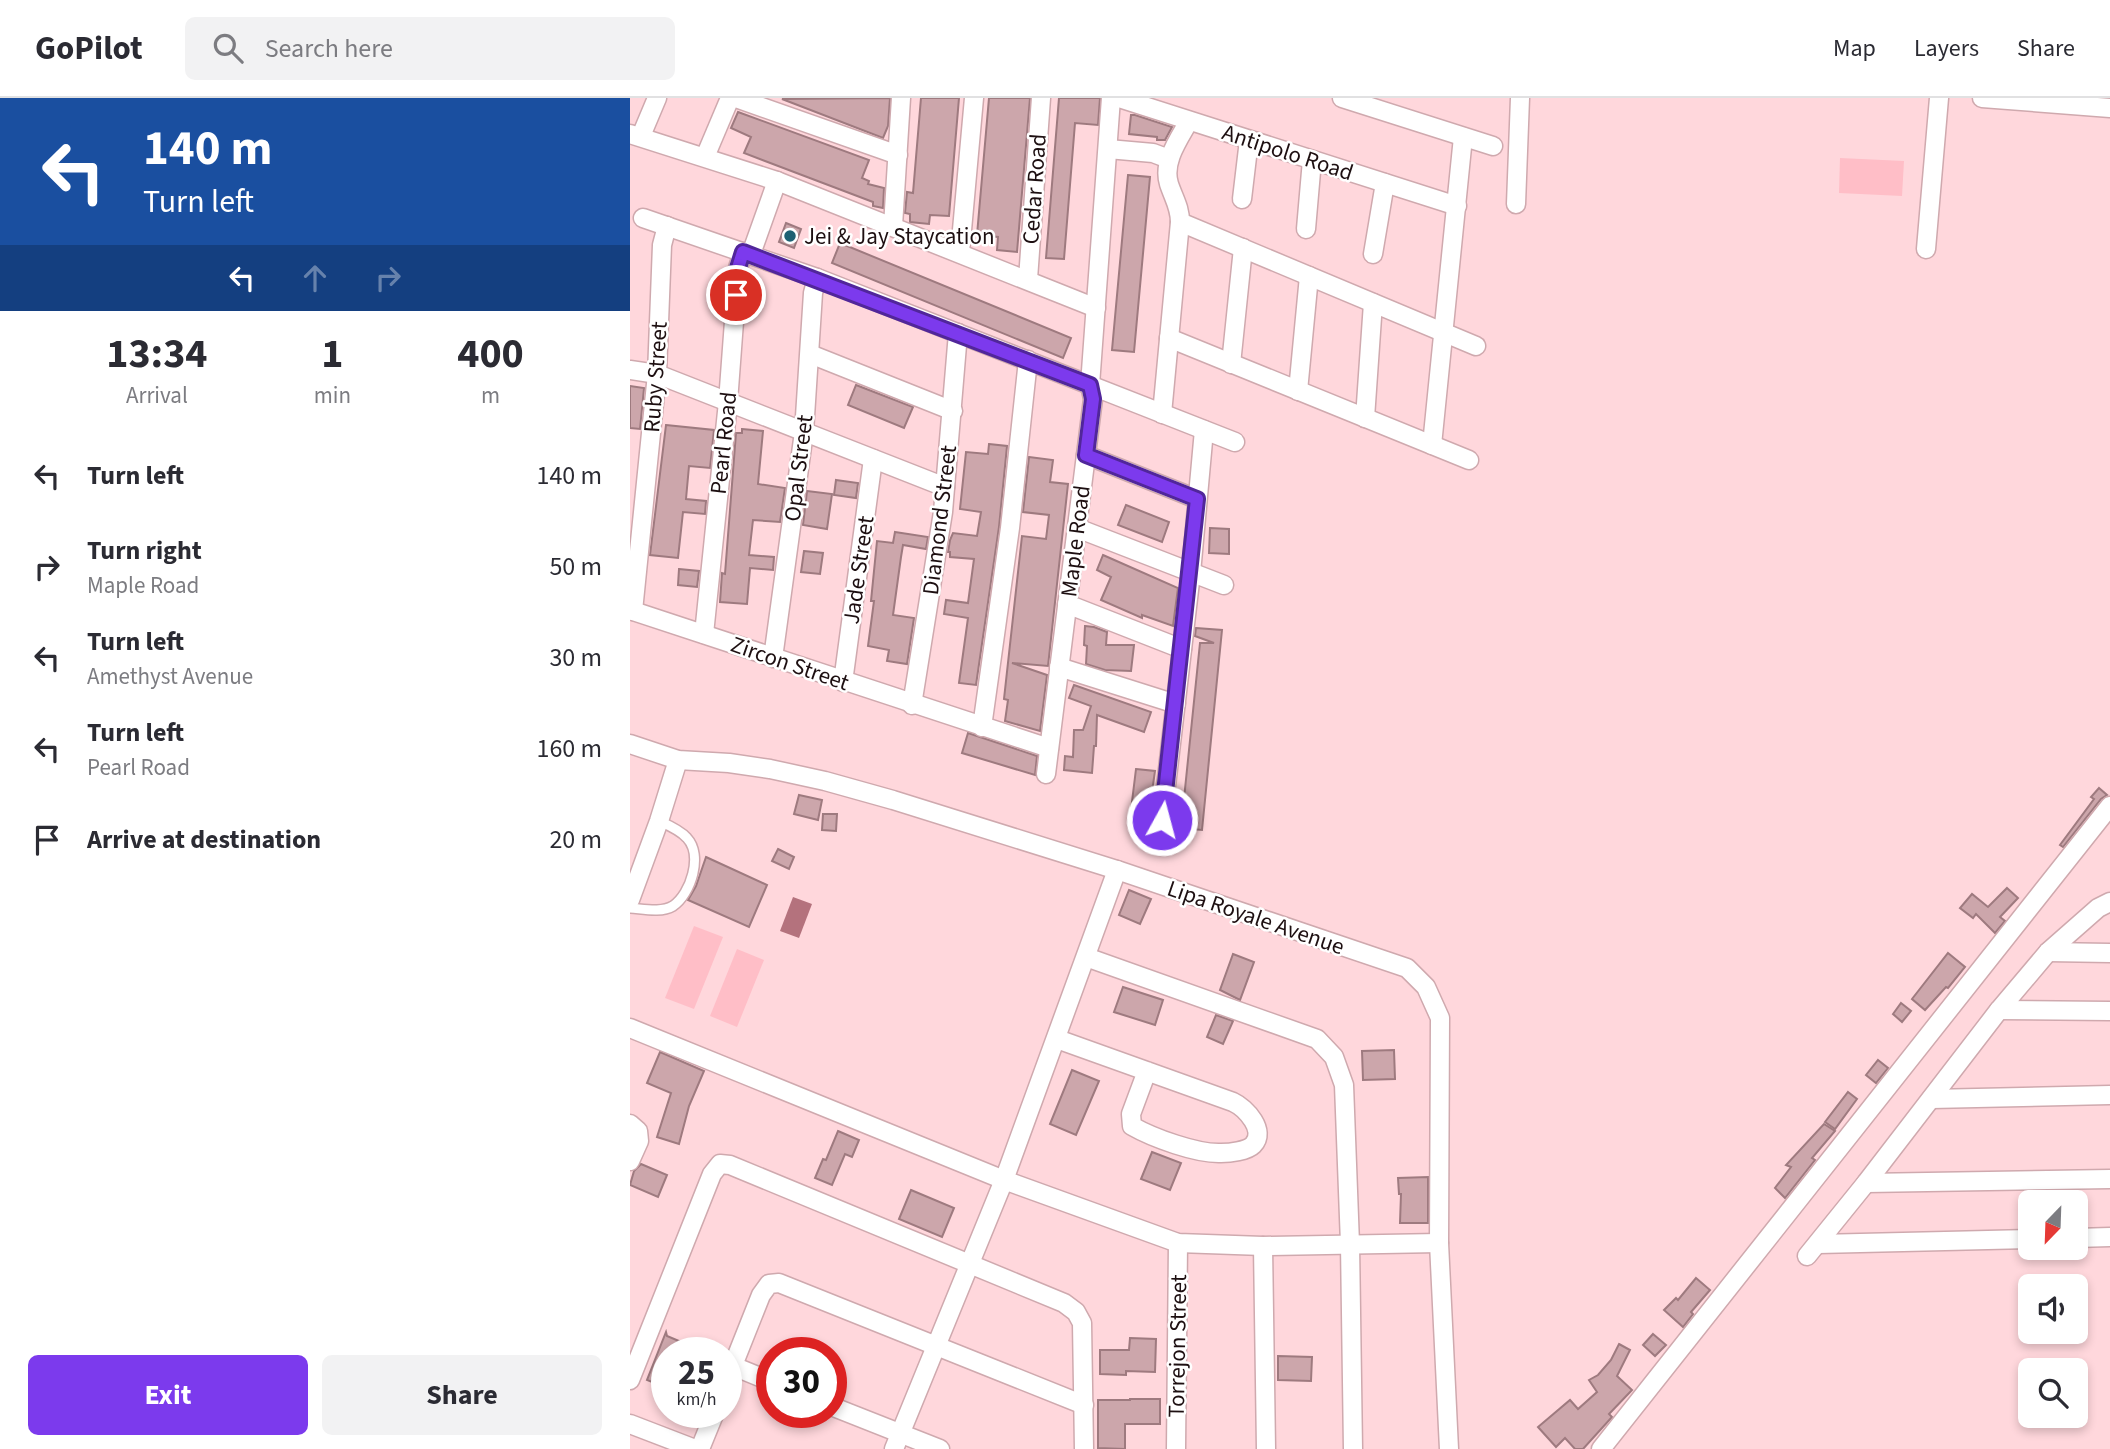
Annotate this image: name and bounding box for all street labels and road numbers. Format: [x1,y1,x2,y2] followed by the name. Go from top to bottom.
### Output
[1218,116,1358,189] street label: Antipolo Road
[1014,133,1055,245] street label: Cedar Road
[635,320,676,434] street label: Ruby Street
[702,390,745,496] street label: Pearl Road
[776,413,821,523] street label: Opal Street
[914,443,965,597] street label: Diamond Street
[1052,483,1099,599] street label: Maple Road
[835,514,882,626] street label: Jade Street
[726,628,854,699] street label: Zircon Street
[1163,872,1349,963] street label: Lipa Royale Avenue
[1160,1274,1195,1418] street label: Torrejon Street

